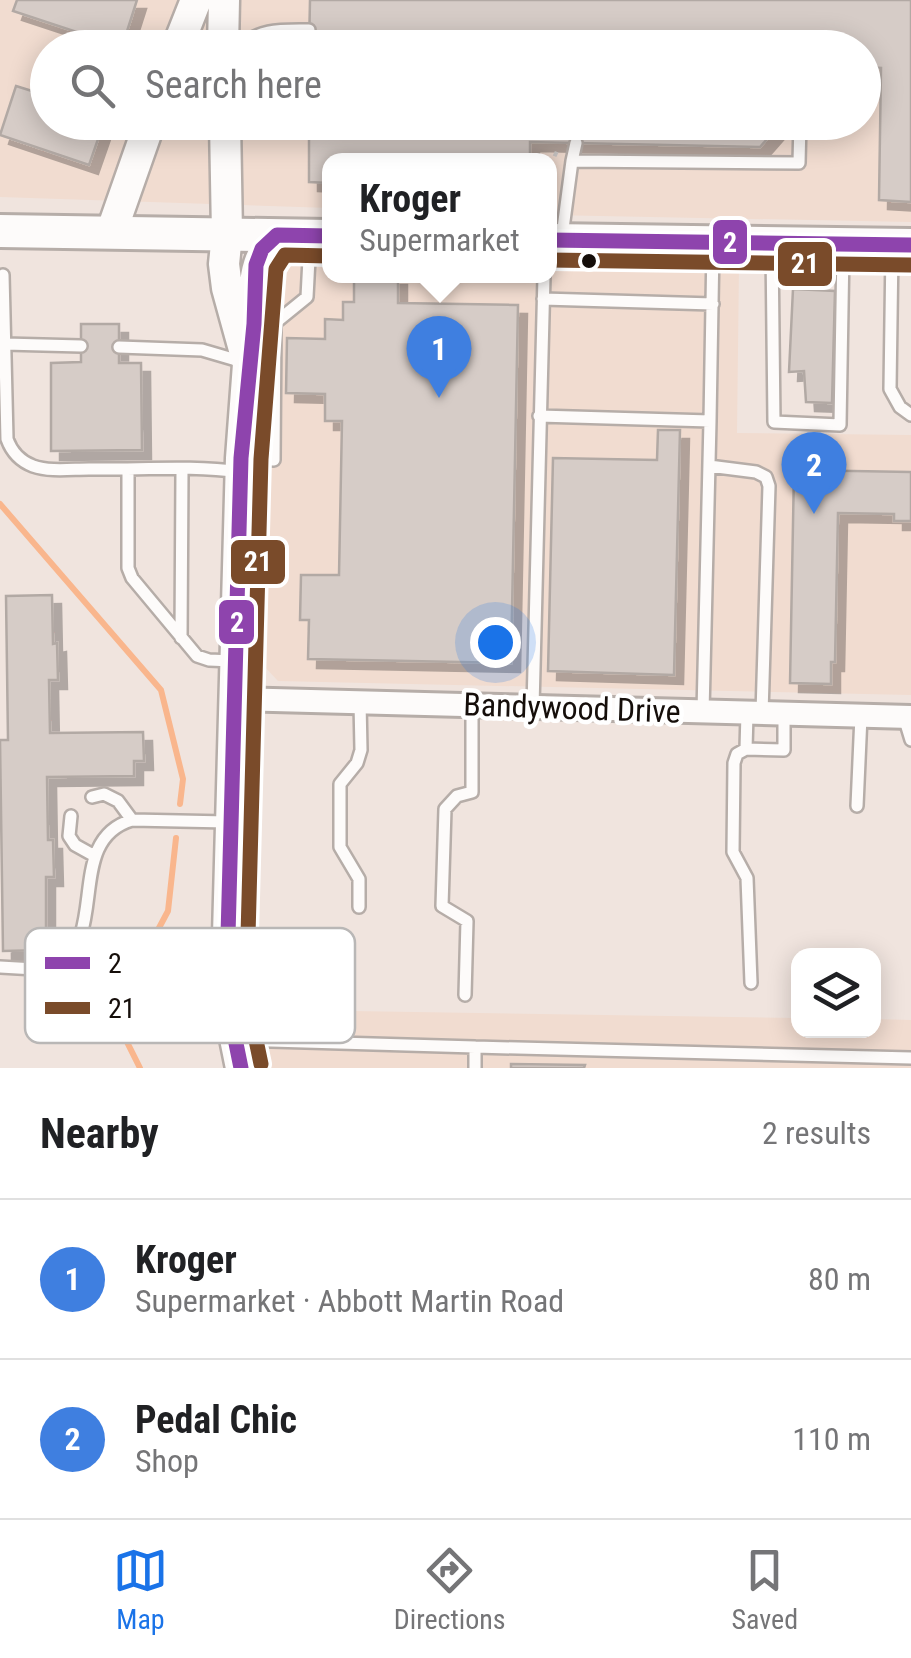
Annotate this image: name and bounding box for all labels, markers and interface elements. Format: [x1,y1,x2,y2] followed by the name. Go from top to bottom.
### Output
[30,30,881,140] search box
[65,58,120,113] icon: search
[145,63,322,107] text: Search here
[322,153,557,283] popup
[359,177,461,221] text: Kroger
[711,218,749,266] line badge: 2
[359,221,520,259] text: Supermarket
[723,226,737,259] text: 2
[776,240,834,288] line badge: 21
[791,247,819,280] text: 21
[579,251,599,271] unlabelled marker
[406,316,472,398] pin: 1
[782,432,846,514] pin: 2
[229,538,287,586] line badge: 21
[244,545,272,578] text: 21
[217,598,256,646] line badge: 2
[230,606,244,639] text: 2
[470,617,521,668] your location
[463,685,681,731] street label: Bandywood Drive
[25,928,355,1043] legend
[108,947,122,980] text: 2
[791,948,881,1038] map controls
[791,948,881,1038] button: layers
[108,992,136,1025] text: 21
[40,1109,159,1158] text: Nearby
[762,1114,871,1152] text: 2 results
[135,1238,237,1282] text: Kroger
[64,1260,81,1298] text: 1
[808,1260,871,1298] text: 80 m
[135,1282,564,1320] text: Supermarket · Abbott Martin Road
[135,1398,297,1442] text: Pedal Chic
[64,1420,81,1458] text: 2
[792,1420,871,1458] text: 110 m
[135,1442,199,1480] text: Shop
[113,1543,168,1636] tab: Map
[394,1543,506,1636] tab: Directions
[731,1543,798,1636] tab: Saved

